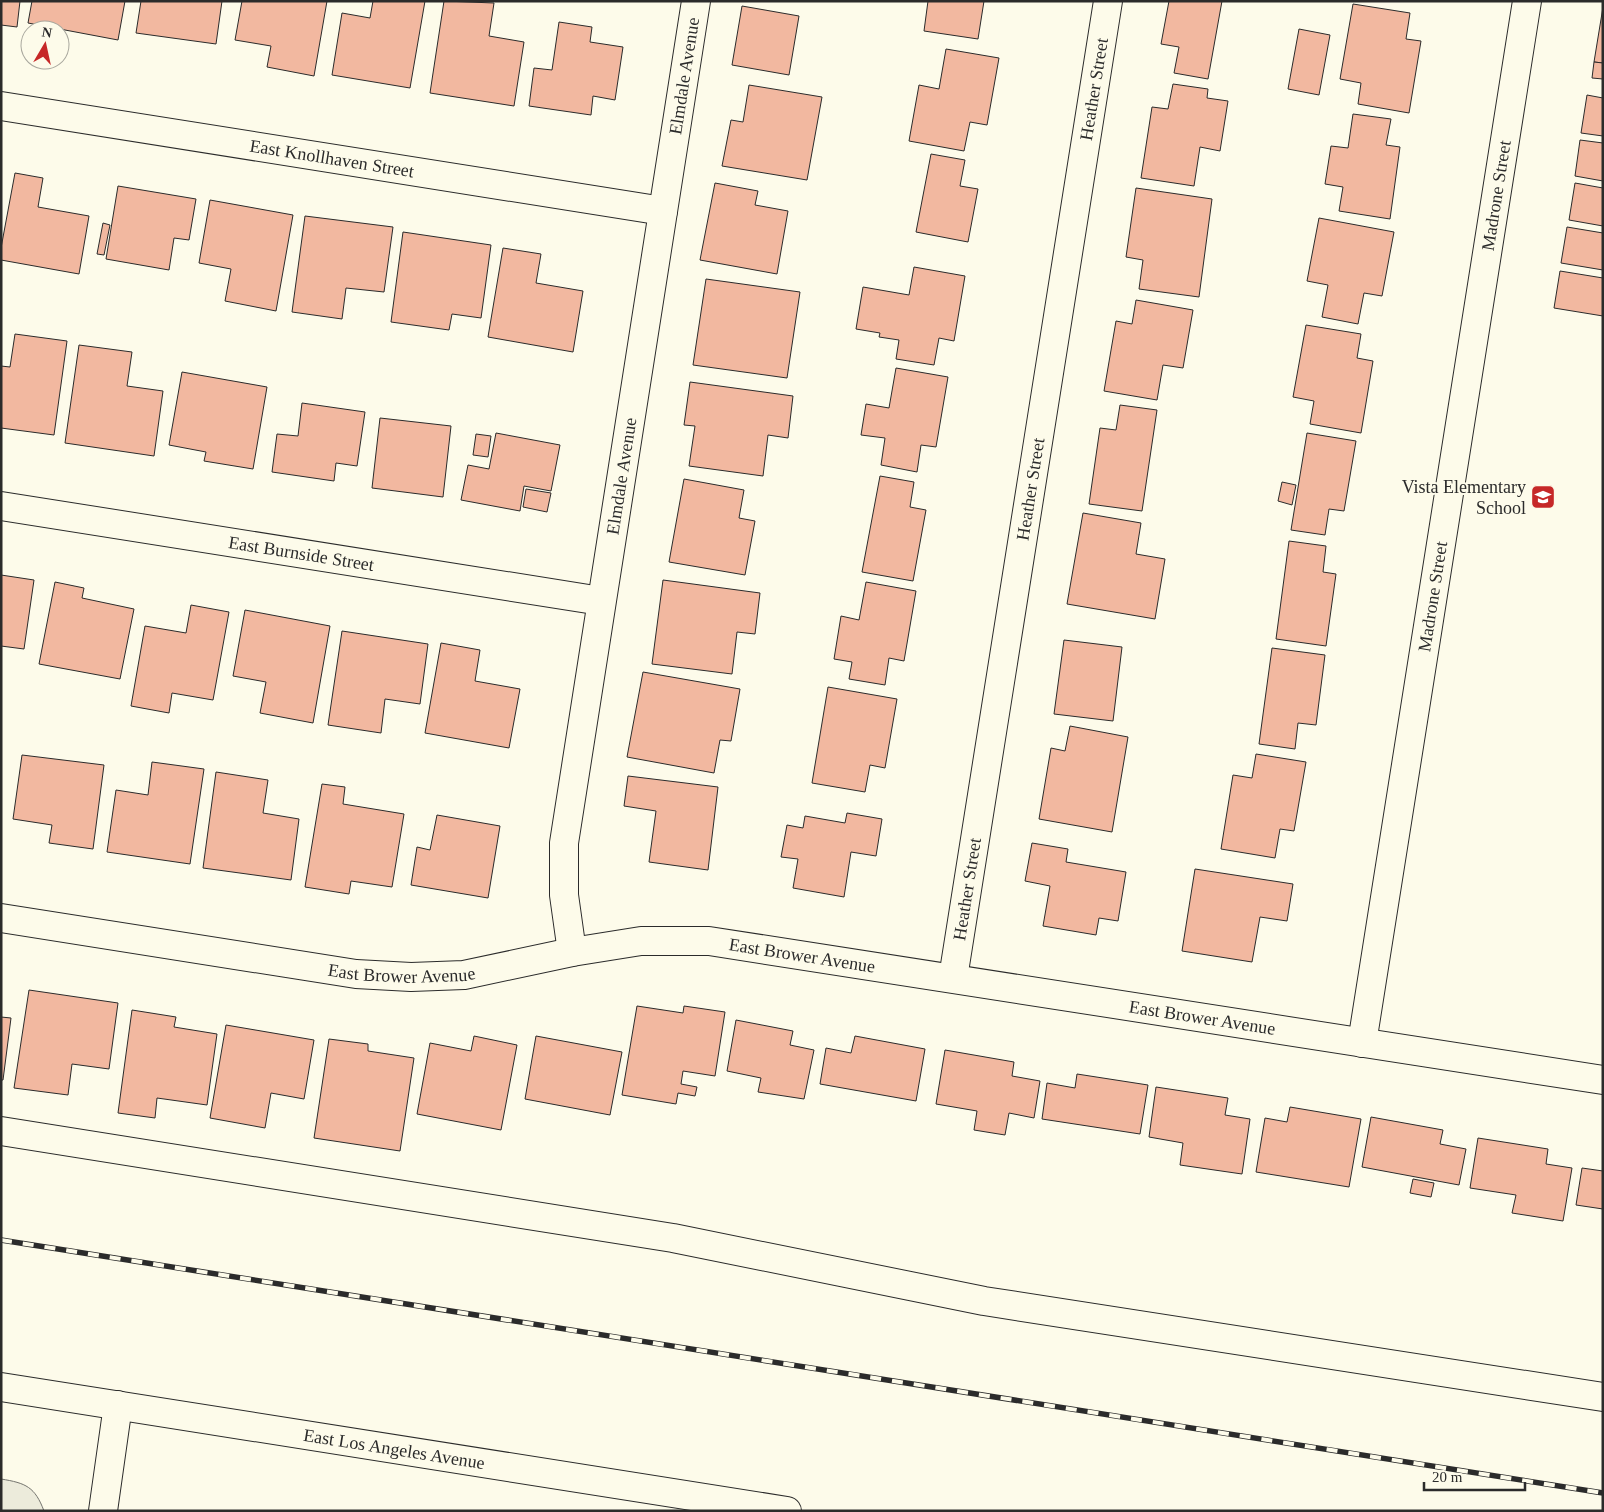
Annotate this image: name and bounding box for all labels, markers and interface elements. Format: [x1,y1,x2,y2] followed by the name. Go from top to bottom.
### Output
[665,16,703,136] street label: Elmdale Avenue
[20,20,70,70] north arrow
[41,24,53,41] text: N
[1076,36,1112,142] street label: Heather Street
[248,136,415,181] street label: East Knollhaven Street
[1478,139,1515,252] street label: Madrone Street
[602,416,641,536] street label: Elmdale Avenue
[1013,436,1049,542] street label: Heather Street
[1402,477,1526,518] place label: Vista Elementary School
[1530,484,1556,510] school or university icon: Vista Elementary School
[227,532,375,575] street label: East Burnside Street
[1414,540,1451,653] street label: Madrone Street
[949,836,985,942] street label: Heather Street
[728,934,877,977] street label: East Brower Avenue
[327,960,477,987] street label: East Brower Avenue
[1128,996,1277,1039] street label: East Brower Avenue
[302,1425,486,1473] street label: East Los Angeles Avenue
[1424,1460,1525,1492] scale bar
[1432,1469,1463,1485] text: 20 m

